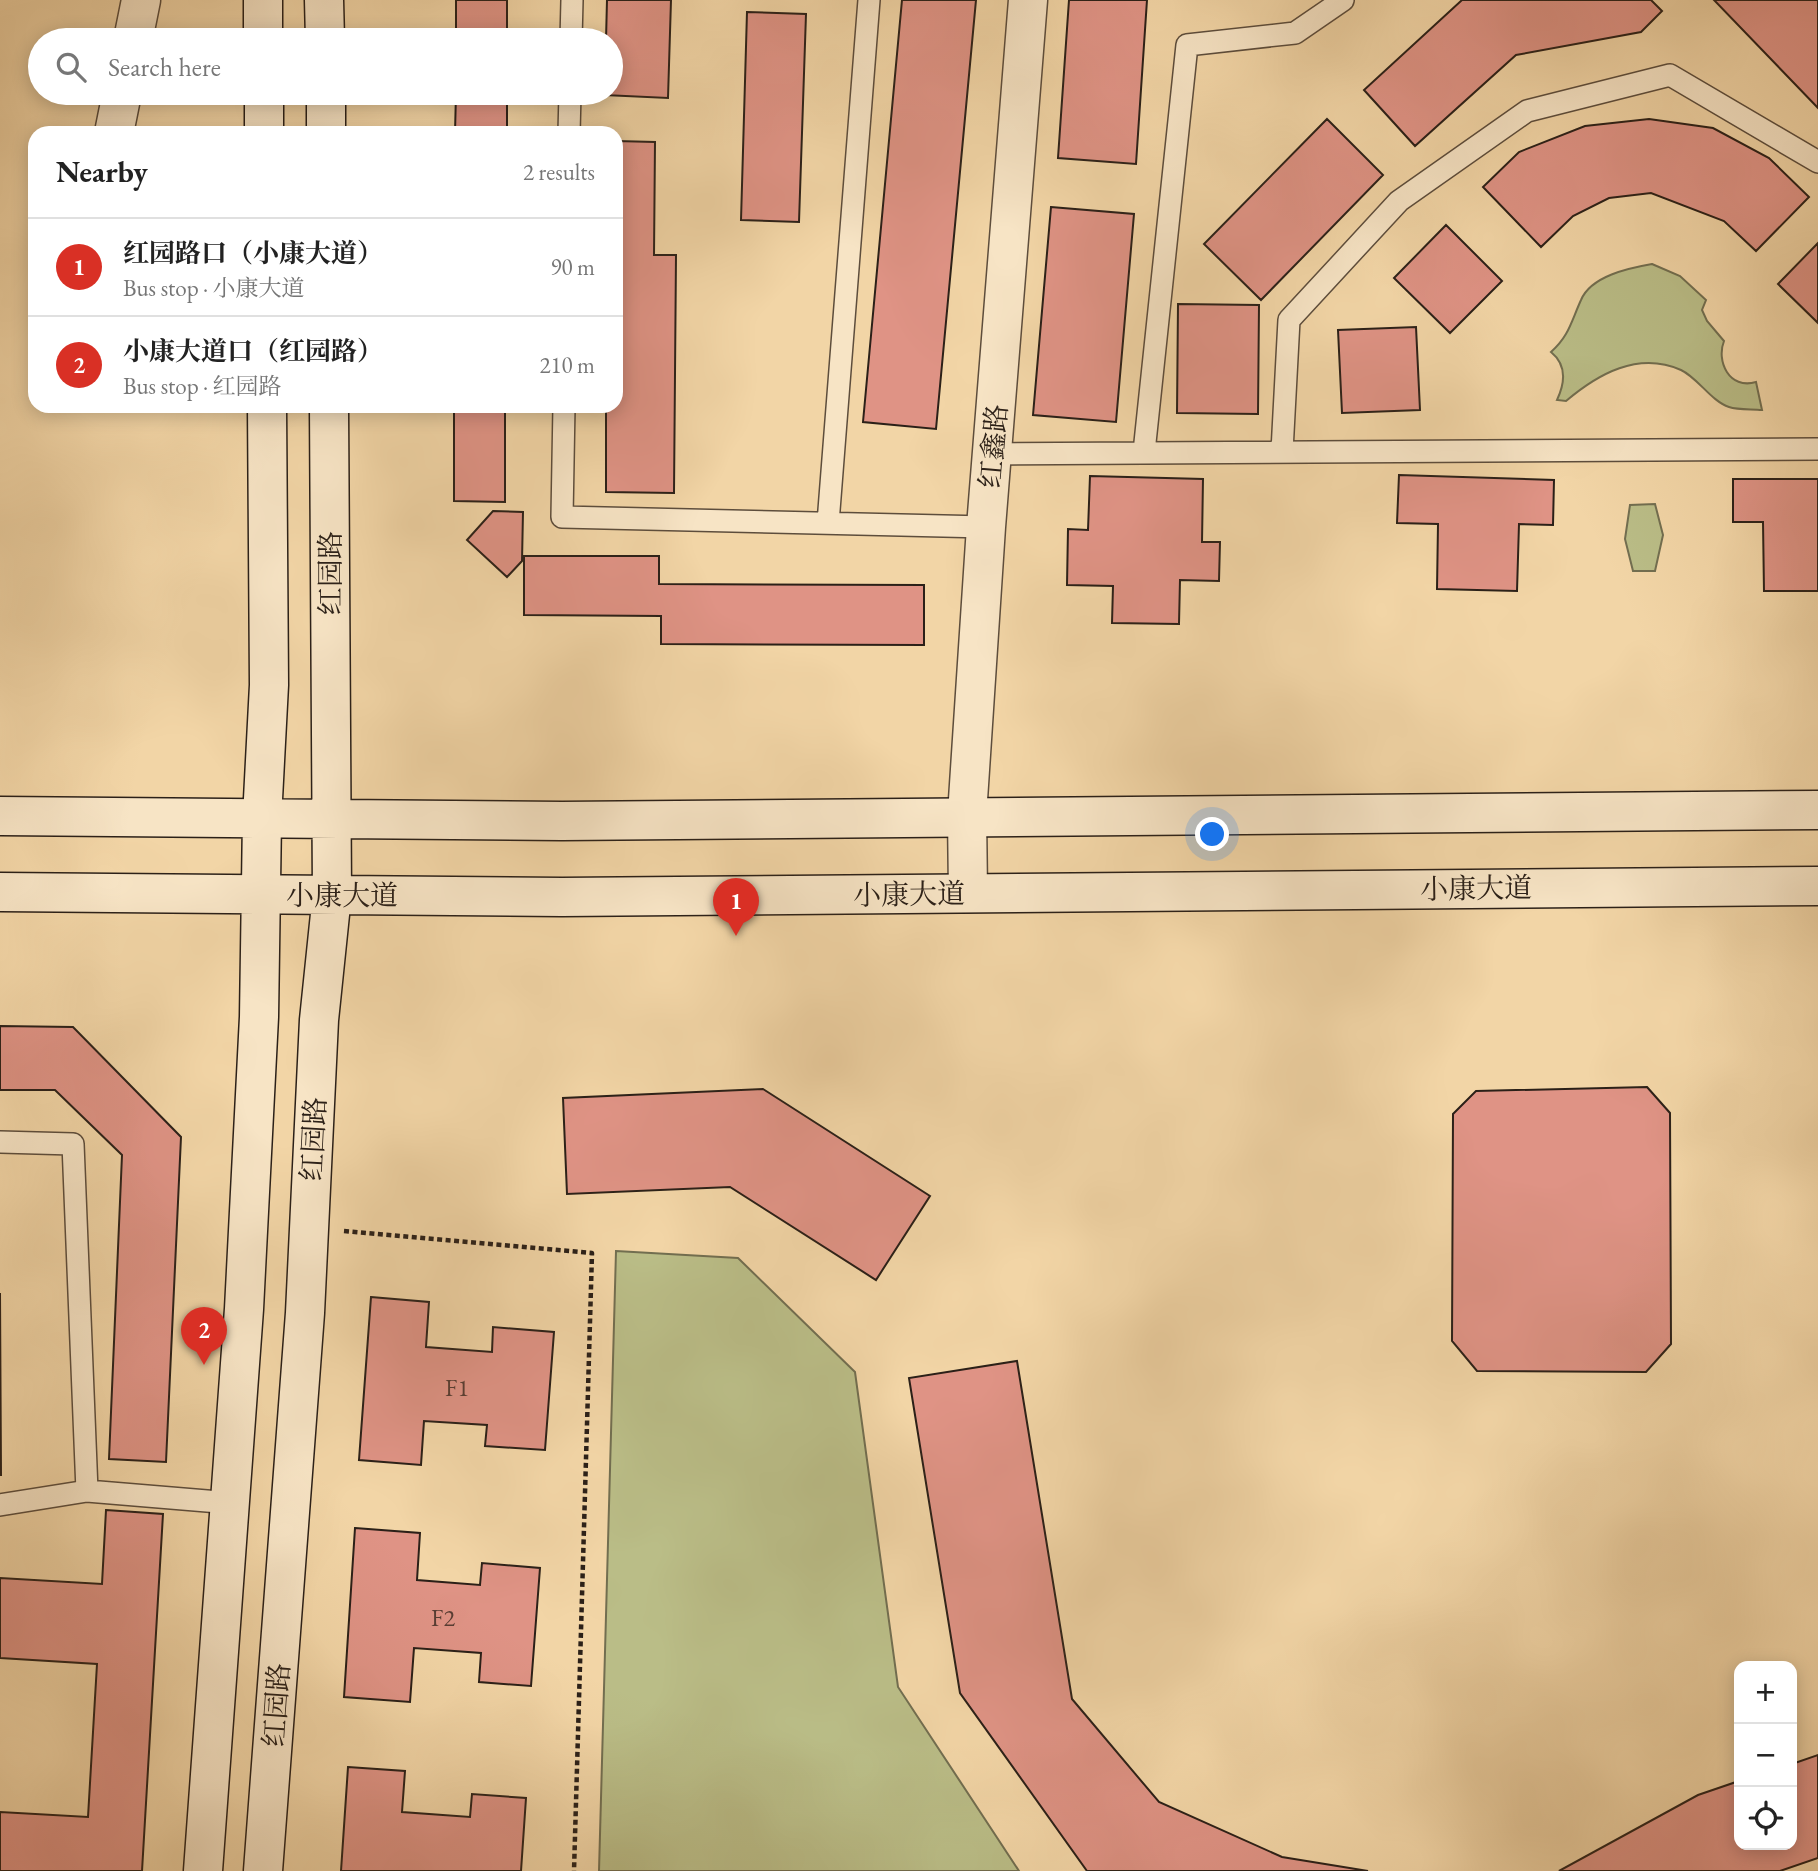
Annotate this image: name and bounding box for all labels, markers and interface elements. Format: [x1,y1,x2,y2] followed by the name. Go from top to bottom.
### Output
[28,28,623,105] search box
[52,48,90,86] icon: search
[108,50,221,84] text: Search here
[56,152,148,191] text: Nearby
[523,157,595,187] text: 2 results
[123,236,383,270] text: 红园路口（小康大道）
[73,252,85,282] text: 1
[550,252,595,282] text: 90 m
[123,273,304,303] text: Bus stop · 小康大道
[123,334,383,368] text: 小康大道口（红园路）
[73,350,85,380] text: 2
[539,350,595,380] text: 210 m
[123,371,281,401] text: Bus stop · 红园路
[971,403,1015,489] street label: 红鑫路
[312,531,348,615] street label: 红园路
[1195,817,1229,851] your location
[1420,869,1532,907] street label: 小康大道
[853,875,965,913] street label: 小康大道
[286,877,398,913] street label: 小康大道
[713,878,759,936] pin: 1
[293,1096,333,1182] street label: 红园路
[181,1307,227,1365] pin: 2
[445,1372,469,1403] house number: F1
[431,1602,455,1633] house number: F2
[1734,1661,1797,1850] map controls
[1734,1661,1797,1724] button: +
[255,1662,297,1748] street label: 红园路
[1734,1724,1797,1787] button: −
[1734,1787,1797,1850] button: locate

